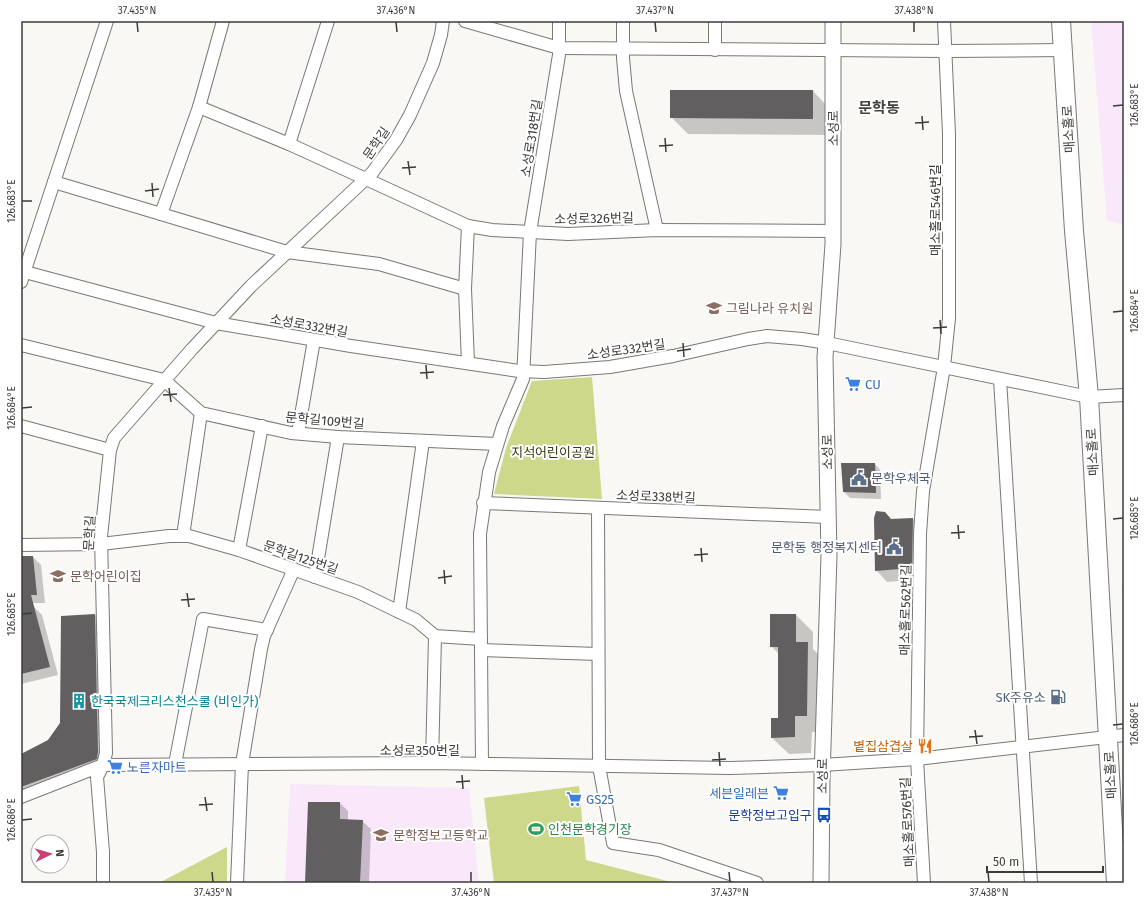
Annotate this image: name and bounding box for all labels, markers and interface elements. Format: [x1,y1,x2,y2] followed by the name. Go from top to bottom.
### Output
[118,5,156,17] text: 37.435°N
[377,5,415,17] text: 37.436°N
[636,5,674,17] text: 37.437°N
[894,5,934,17] text: 37.438°N
[1129,83,1141,127] text: 126.683°E
[518,98,545,178] street label: 소성로318번길
[858,99,900,117] district label: 문학동
[1060,105,1077,153] street label: 매소홀로
[826,110,841,146] street label: 소성로
[360,124,393,162] street label: 문학길
[928,164,943,256] street label: 매소홀로546번길
[6,179,18,223] text: 126.683°E
[554,210,634,227] street label: 소성로326번길
[1129,289,1141,333] text: 126.684°E
[705,299,723,317] school or university icon: 그림나라 유치원
[726,301,813,316] place label: 그림나라 유치원
[269,311,349,340] street label: 소성로332번길
[586,337,666,362] street label: 소성로332번길
[844,375,862,393] supermarket icon: CU
[865,377,881,392] place label: CU
[6,386,18,430] text: 126.684°E
[285,410,365,431] street label: 문학길109번길
[1084,428,1101,476] street label: 매소홀로
[820,434,835,470] street label: 소성로
[511,445,595,460] park label: 지석어린이공원
[850,469,868,487] public building icon: 문학우체국
[871,471,931,486] place label: 문학우체국
[616,488,696,505] street label: 소성로338번길
[1129,496,1141,540] text: 126.685°E
[81,515,98,551] street label: 문학길
[261,538,340,577] street label: 문학길125번길
[885,538,903,556] public building icon: 문학동 행정복지센터
[771,540,882,555] place label: 문학동 행정복지센터
[897,564,914,656] street label: 매소홀로562번길
[49,567,67,585] school or university icon: 문학어린이집
[70,569,142,584] place label: 문학어린이집
[6,592,18,636] text: 126.685°E
[1049,688,1067,706] fuel station icon: SK주유소
[995,690,1046,705] place label: SK주유소
[70,692,88,710] building icon: 한국국제크리스천스쿨 (비인가)
[91,694,258,709] place label: 한국국제크리스천스쿨 (비인가)
[1129,702,1141,746] text: 126.686°E
[916,737,934,755] restaurant icon: 볕집삼겹살
[853,739,913,754] place label: 볕집삼겹살
[380,743,460,758] street label: 소성로350번길
[1102,751,1119,799] street label: 매소홀로
[106,758,124,776] supermarket icon: 노른자마트
[815,758,830,794] street label: 소성로
[127,760,187,775] place label: 노른자마트
[898,776,917,867] street label: 매소홀로576번길
[772,784,790,802] supermarket icon: 세븐일레븐
[709,786,769,801] place label: 세븐일레븐
[565,790,583,808] supermarket icon: GS25
[586,792,614,807] place label: GS25
[6,798,18,842] text: 126.686°E
[815,806,833,824] bus stop icon: 문학정보고입구
[728,808,812,823] place label: 문학정보고입구
[527,820,545,838] sports icon: 인천문학경기장
[548,822,632,837] place label: 인천문학경기장
[372,826,390,844] school or university icon: 문학정보고등학교
[393,828,489,843] place label: 문학정보고등학교
[30,834,70,874] north arrow
[987,848,1103,874] scale bar
[53,849,66,857] text: N
[993,855,1019,869] text: 50 m
[194,887,232,899] text: 37.435°N
[452,887,490,899] text: 37.436°N
[711,887,749,899] text: 37.437°N
[969,887,1009,899] text: 37.438°N

